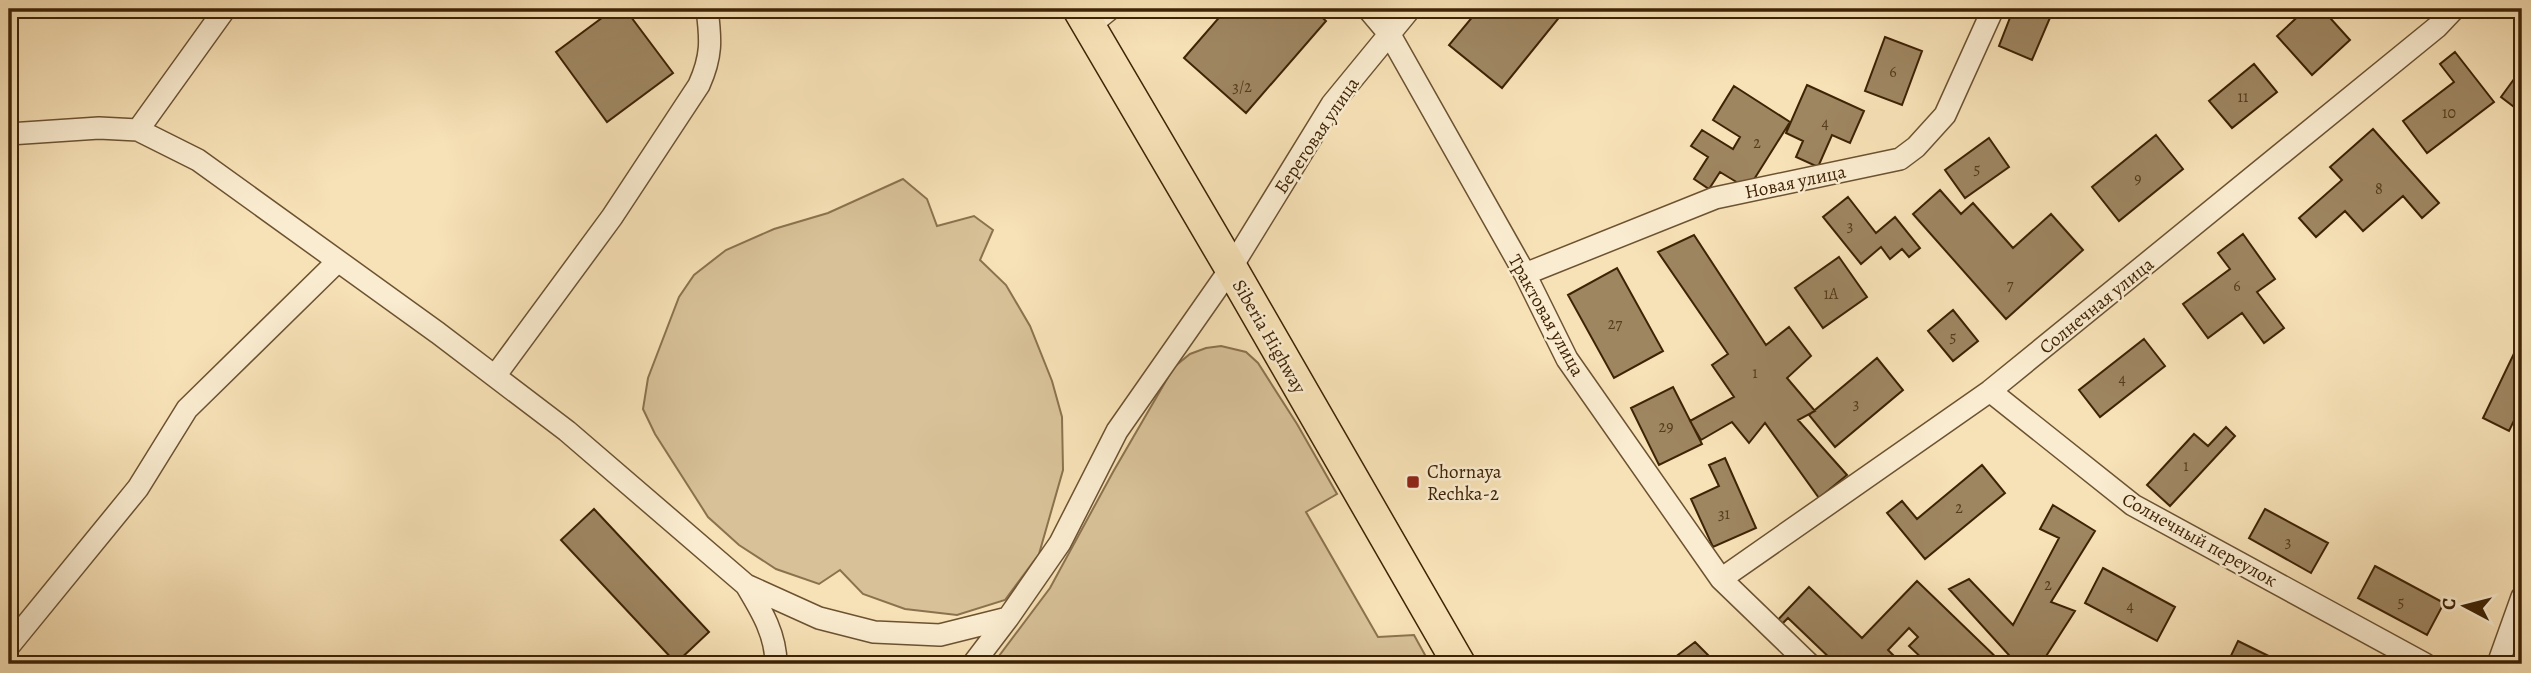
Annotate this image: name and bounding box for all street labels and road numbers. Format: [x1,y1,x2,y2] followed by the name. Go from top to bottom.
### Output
[1268,72,1366,199] street label: Береговая улица
[1742,159,1848,205] street label: Новая улица
[1502,250,1591,381] street label: Трактовая улица
[2034,251,2160,360] street label: Солнечная улица
[1226,275,1313,399] street label: Siberia Highway
[2117,486,2282,593] street label: Солнечный переулок

